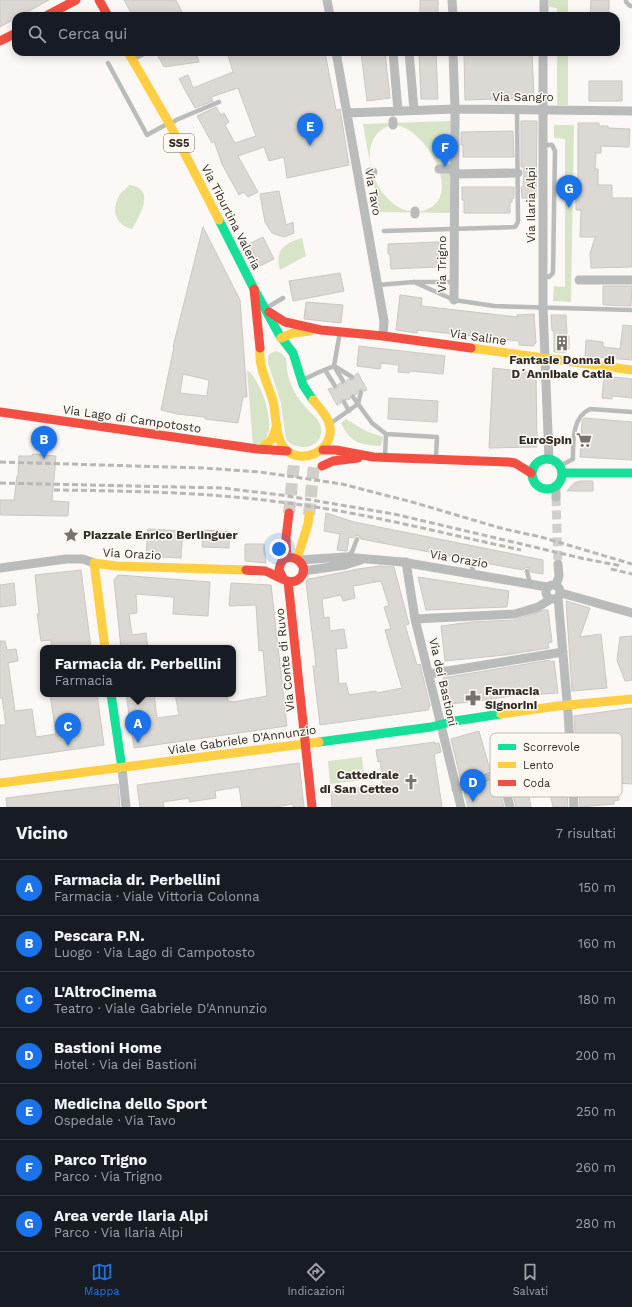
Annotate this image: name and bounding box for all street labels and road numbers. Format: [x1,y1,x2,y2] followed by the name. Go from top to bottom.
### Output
[492,90,554,104] street label: Via Sangro
[164,134,194,152] road number: SS5
[198,162,264,272] street label: Via Tiburtina Valeria
[362,167,384,217] street label: Via Tavo
[524,167,538,243] street label: Via Ilaria Alpi
[435,236,449,292] street label: Via Trigno
[449,326,507,348] street label: Via Saline
[62,402,202,436] street label: Via Lago di Campotosto
[102,545,162,563] street label: Via Orazio
[429,547,489,571] street label: Via Orazio
[273,608,297,712] street label: Via Conte di Ruvo
[426,636,460,728] street label: Via dei Bastioni
[167,723,317,757] street label: Viale Gabriele D'Annunzio

